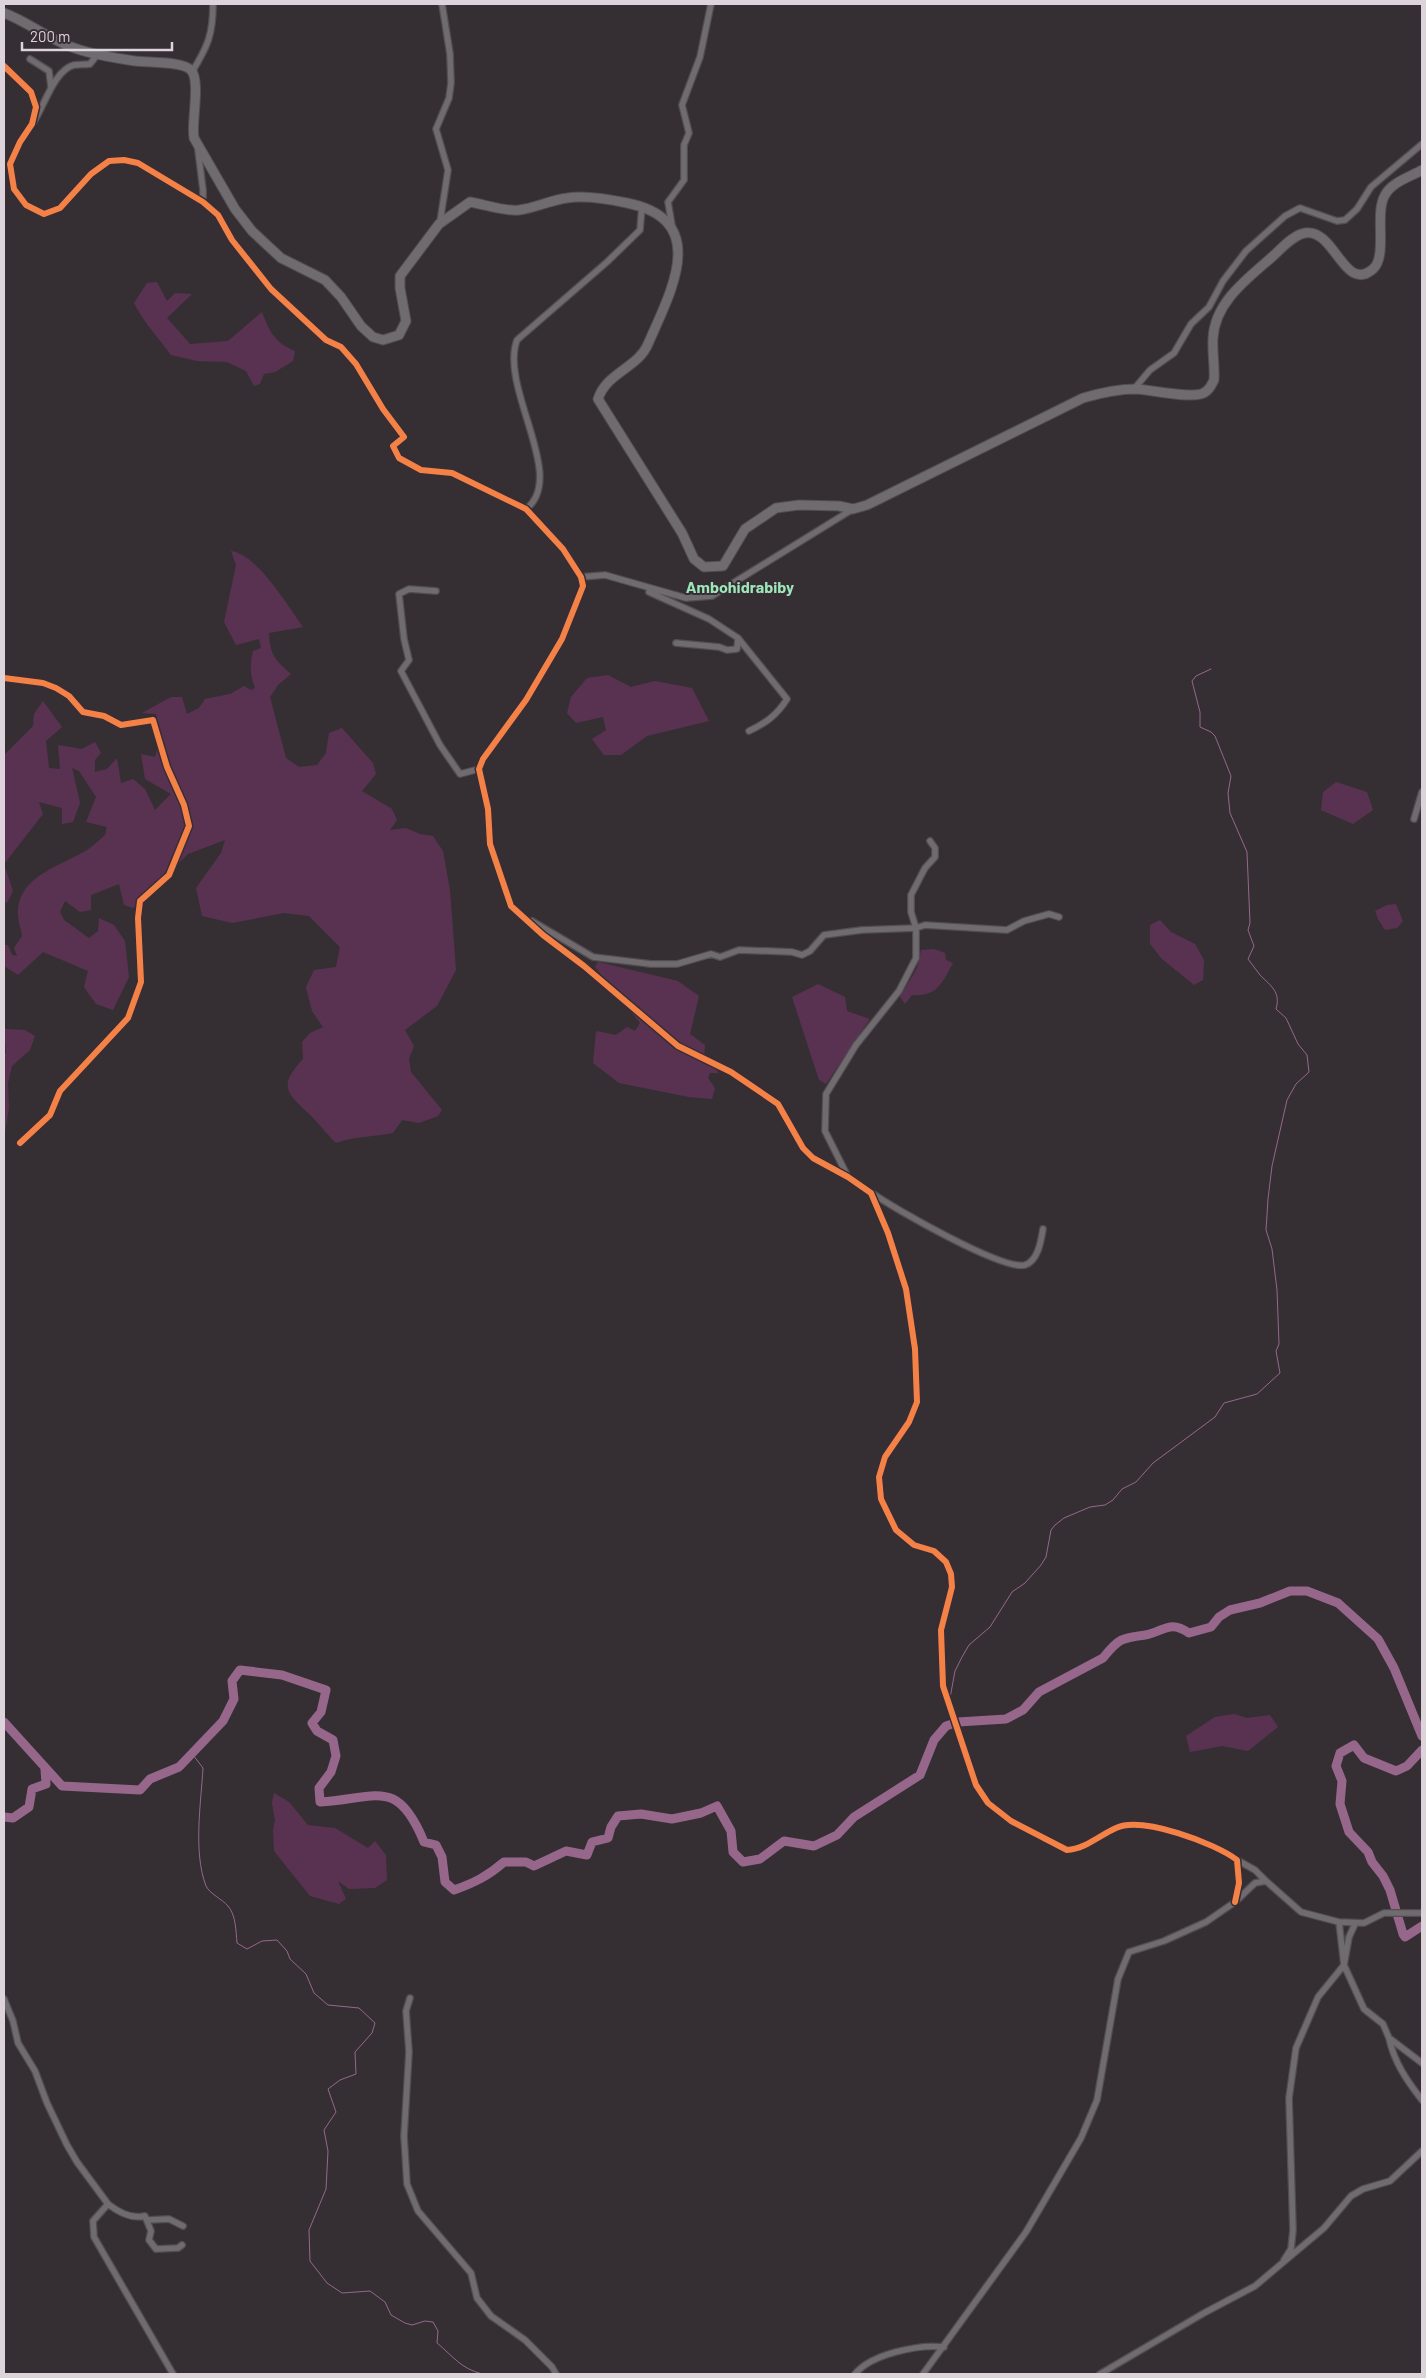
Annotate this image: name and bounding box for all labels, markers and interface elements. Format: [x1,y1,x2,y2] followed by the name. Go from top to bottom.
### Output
[22,20,172,52] scale bar
[30,27,70,45] text: 200 m
[686,577,794,596] district label: Ambohidrabiby

